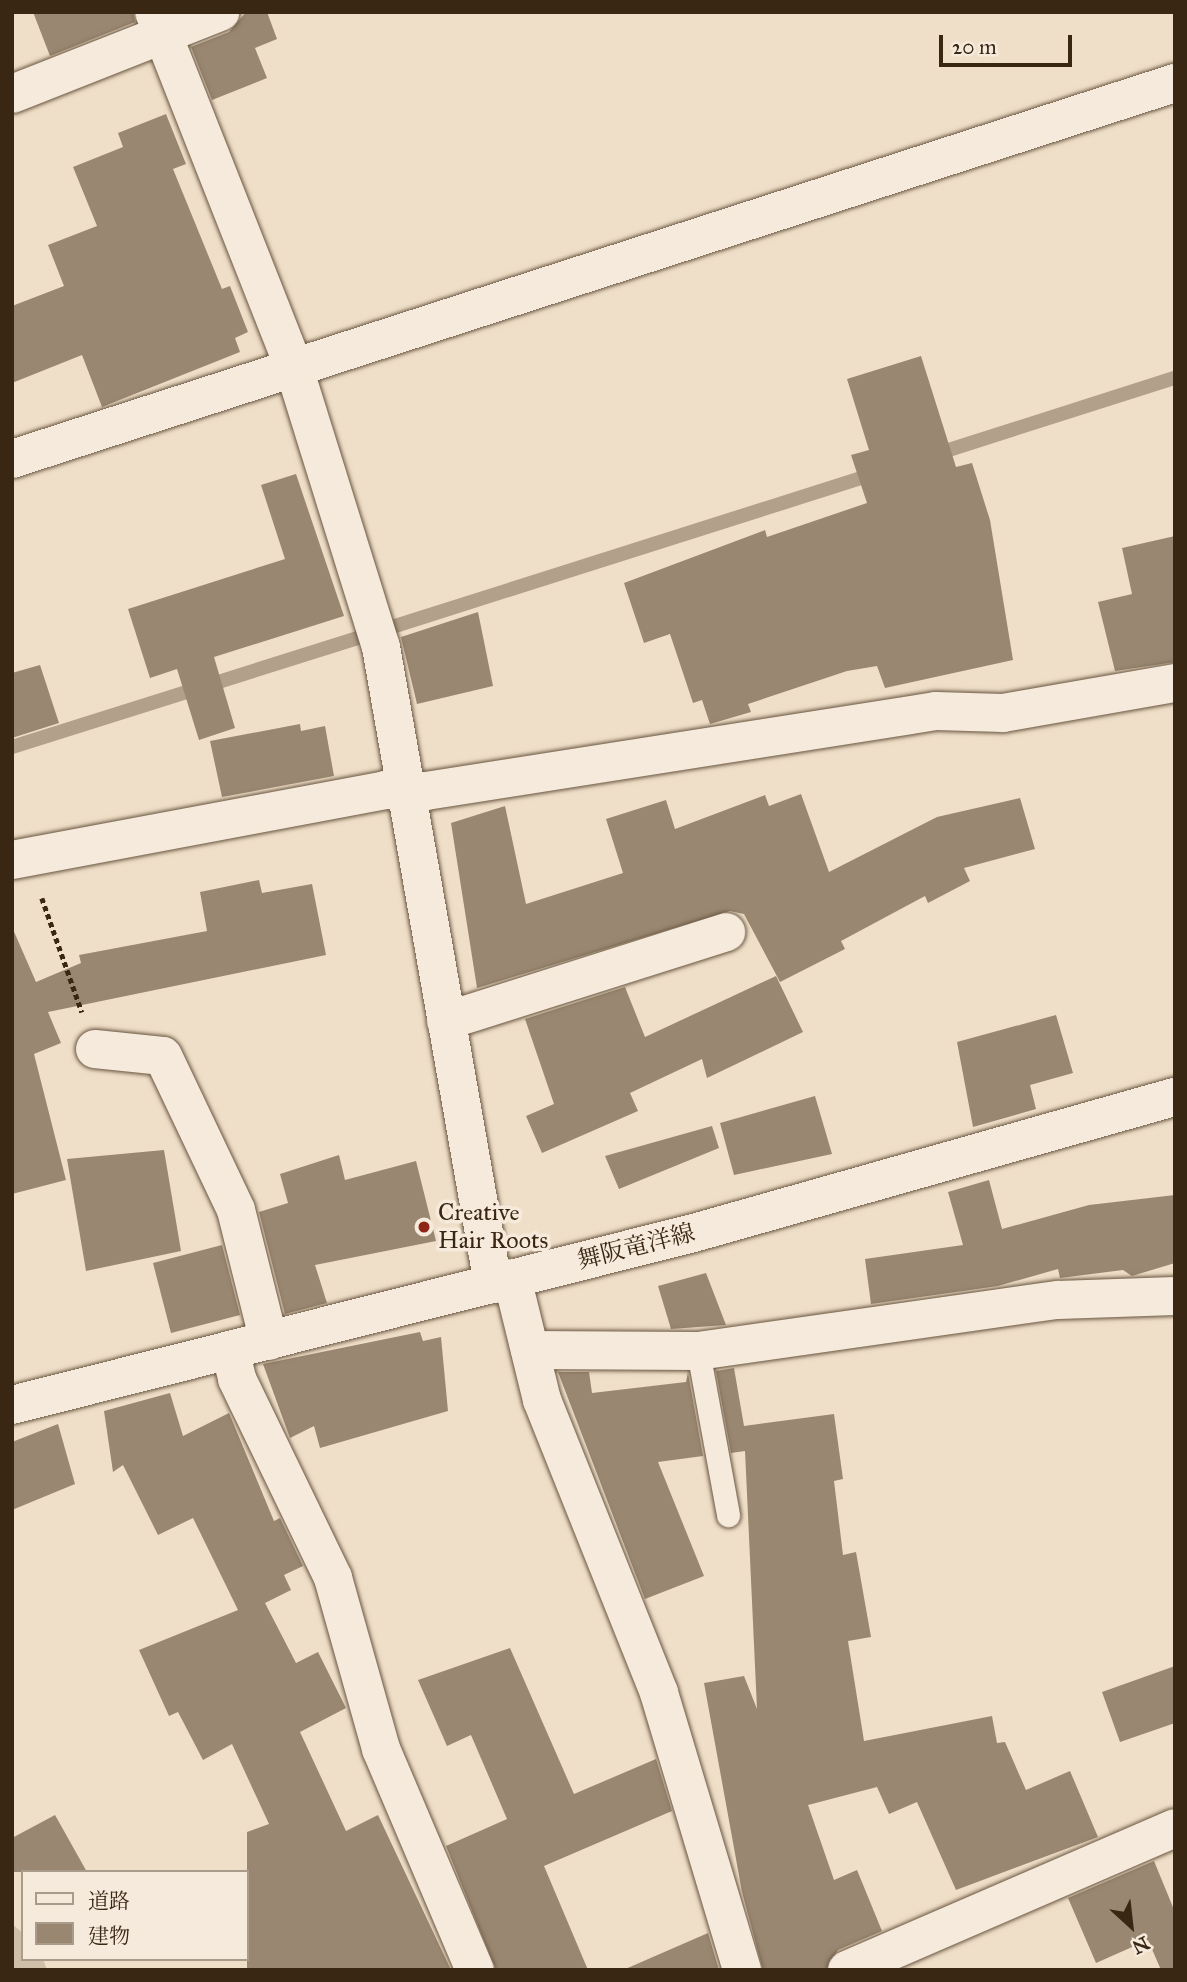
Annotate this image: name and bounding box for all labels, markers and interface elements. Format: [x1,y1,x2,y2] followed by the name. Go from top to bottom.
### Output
[942,21,1075,65] scale bar
[952,34,997,60] text: 20 m
[438,1199,548,1255] place label: Creative Hair Roots
[416,1219,432,1235] marker: Creative Hair Roots
[574,1219,698,1275] street label: 舞阪竜洋線
[21,1870,248,1961] legend
[88,1888,130,1914] text: 道路
[1096,1891,1166,1961] north arrow
[88,1923,130,1949] text: 建物
[1128,1931,1153,1959] text: N

